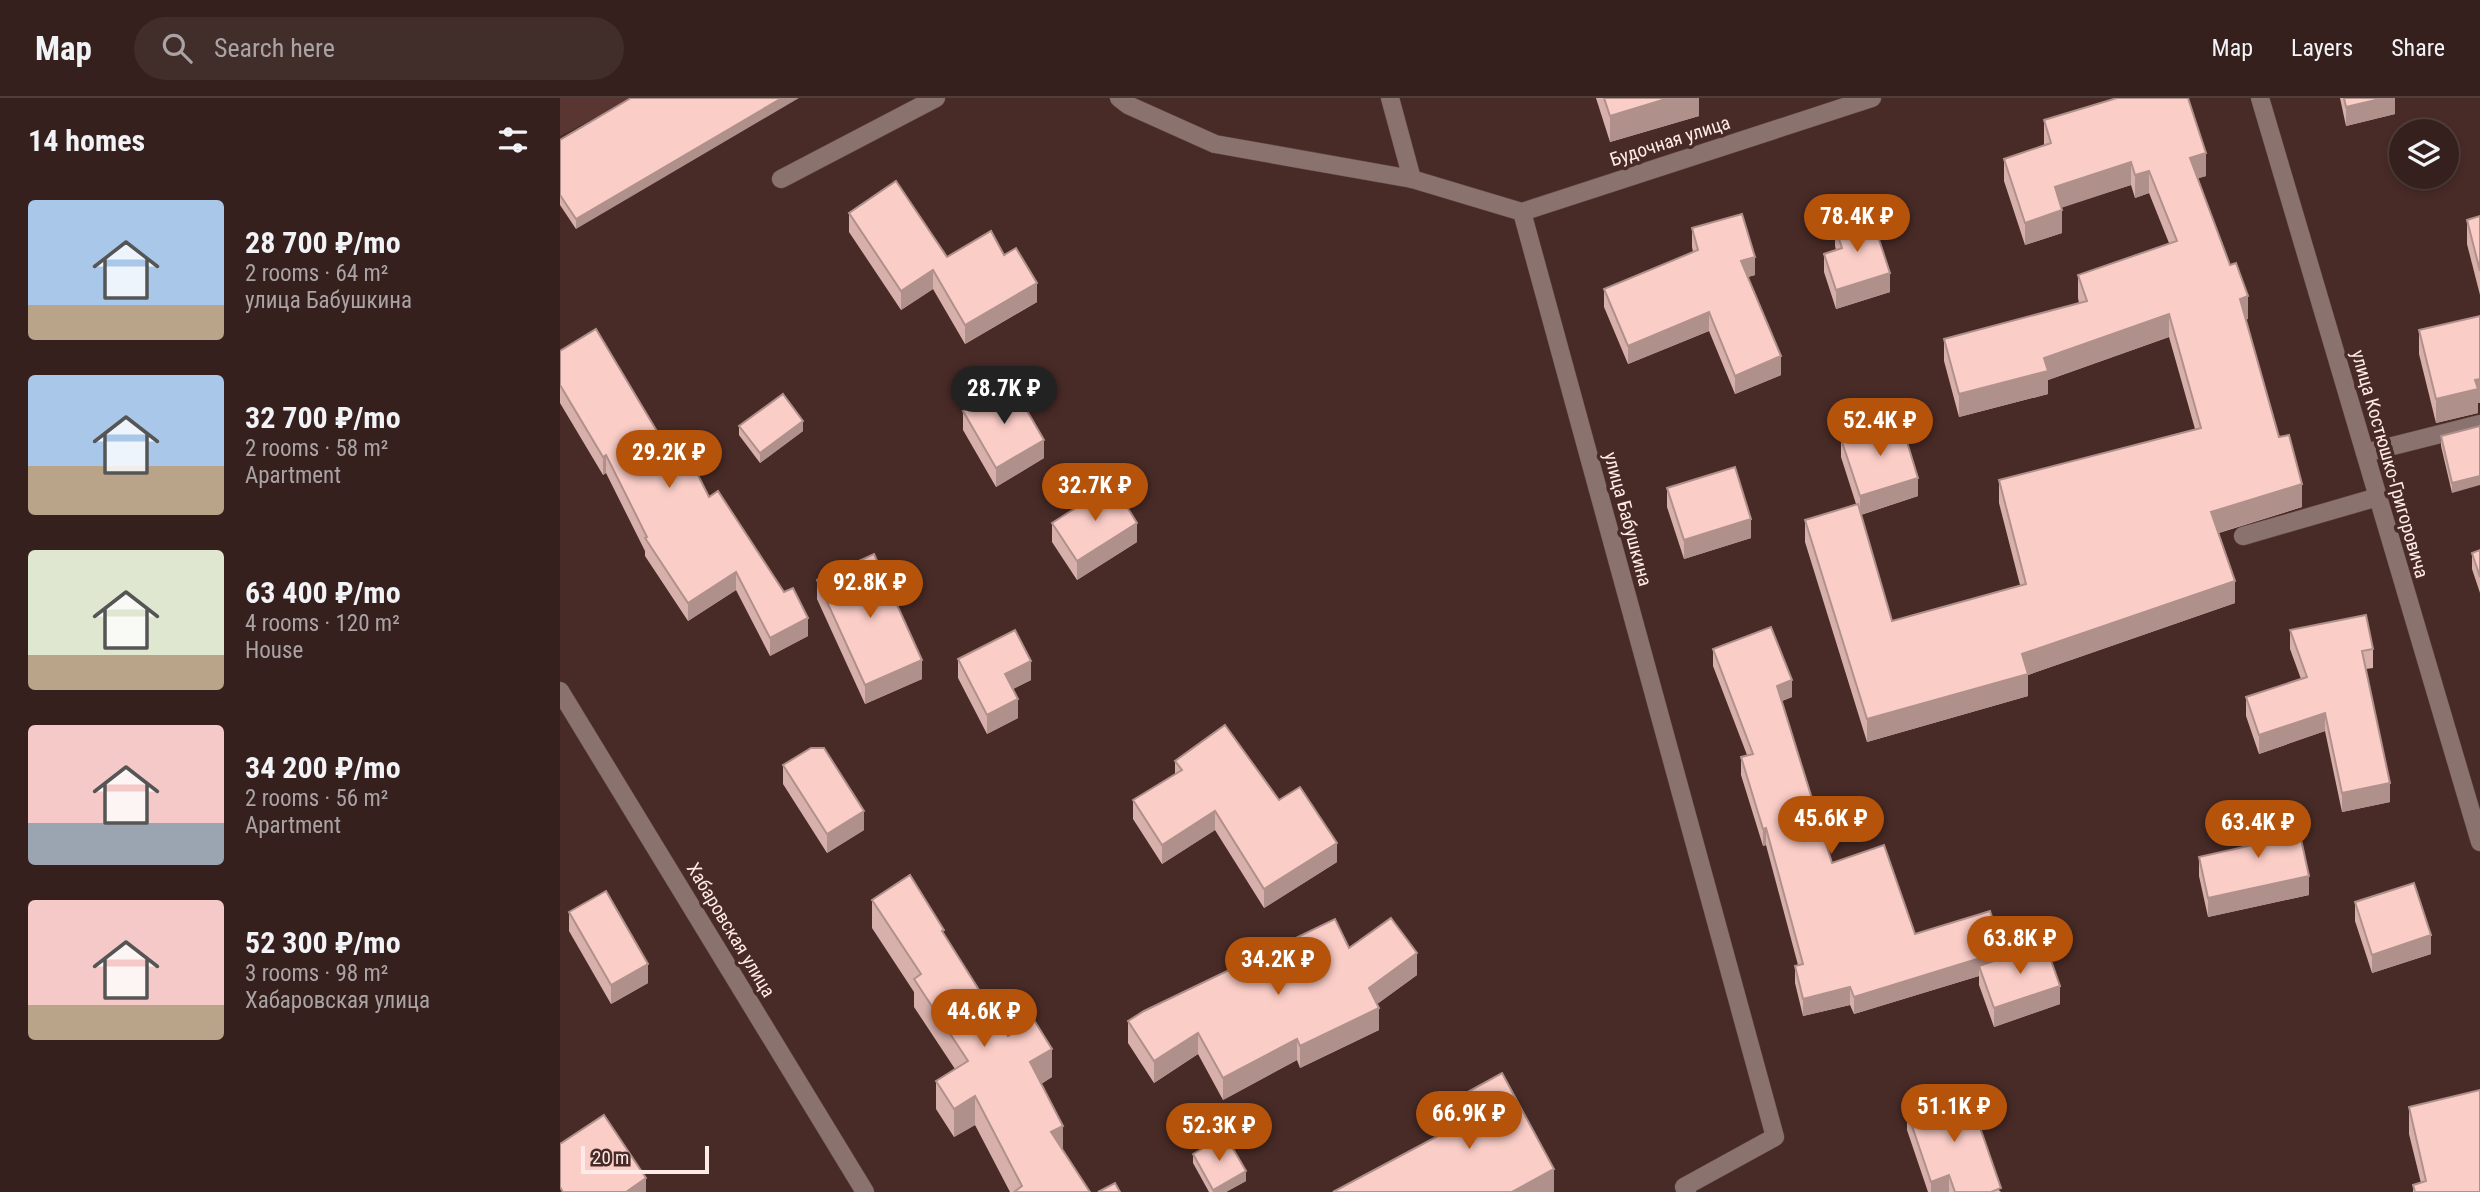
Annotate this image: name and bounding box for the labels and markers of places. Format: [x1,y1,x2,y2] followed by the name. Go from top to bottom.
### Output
[1792,194,1922,254] pin: 78.4K ₽
[939,366,1069,426] pin: 28.7K ₽
[1815,398,1945,458] pin: 52.4K ₽
[604,430,734,490] pin: 29.2K ₽
[1030,464,1160,523] pin: 32.7K ₽
[805,560,935,620] pin: 92.8K ₽
[1766,796,1896,856] pin: 45.6K ₽
[2193,800,2323,860] pin: 63.4K ₽
[1955,916,2085,976] pin: 63.8K ₽
[1213,937,1343,997] pin: 34.2K ₽
[919,990,1049,1049] pin: 44.6K ₽
[1889,1084,2019,1144] pin: 51.1K ₽
[1404,1091,1534,1151] pin: 66.9K ₽
[1154,1104,1284,1163] pin: 52.3K ₽

